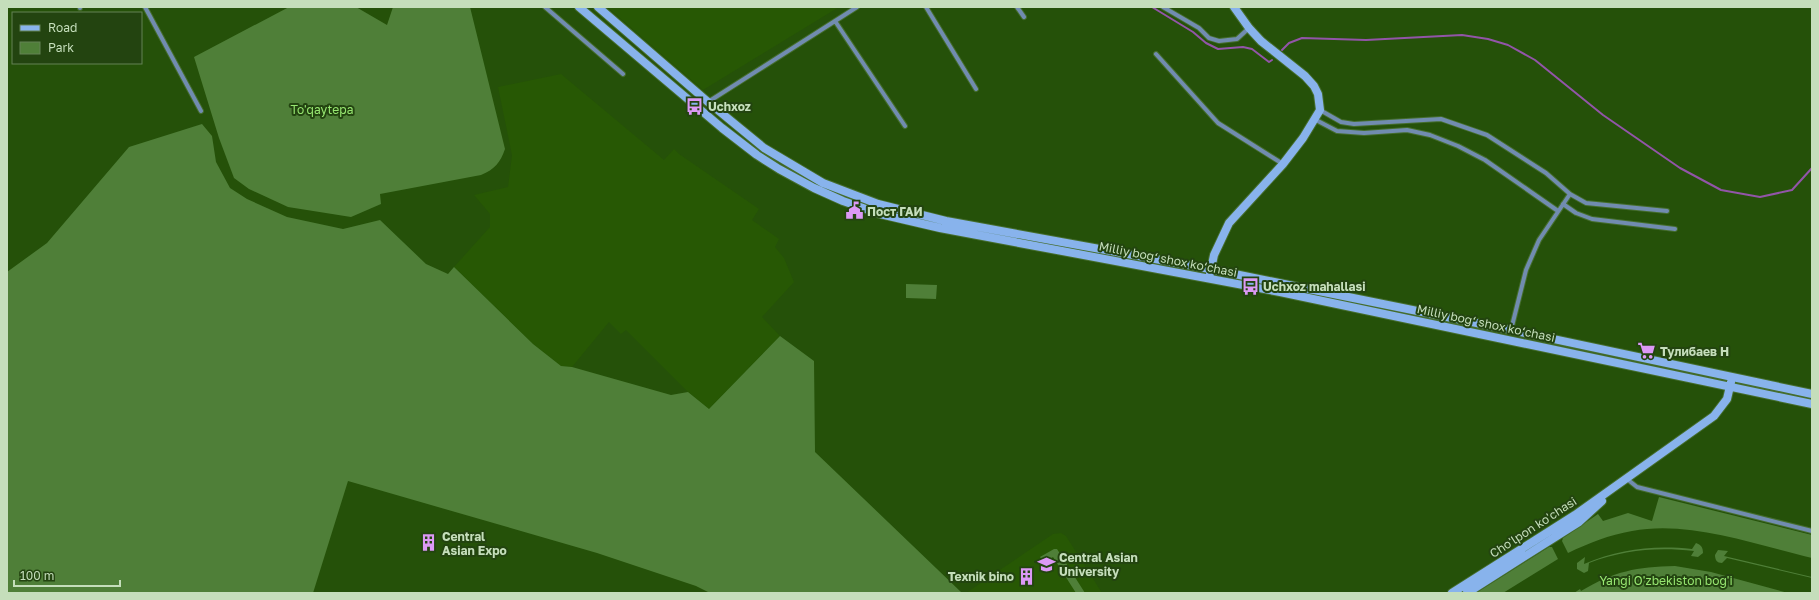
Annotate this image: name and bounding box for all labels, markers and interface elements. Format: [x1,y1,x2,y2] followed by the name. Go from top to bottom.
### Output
[12,12,142,64] legend
[48,20,77,35] text: Road
[48,40,74,55] text: Park
[685,96,705,116] bus stop icon: Uchxoz
[708,99,751,114] place label: Uchxoz
[291,102,353,117] park label: To'qaytepa
[844,201,864,221] public building icon: Пост ГАИ
[867,204,923,219] place label: Пост ГАИ
[1098,238,1238,280] street label: Milliy bog‘ shox ko‘chasi
[1240,276,1260,296] bus stop icon: Uchxoz mahallasi
[1263,279,1366,294] place label: Uchxoz mahallasi
[1416,301,1556,345] street label: Milliy bog‘ shox ko‘chasi
[1637,341,1657,361] supermarket icon: Тулибаев Н
[1660,344,1729,359] place label: Тулибаев Н
[1487,493,1579,561] street label: Cho'lpon ko'chasi
[442,529,507,558] place label: Central Asian Expo
[419,533,439,553] building icon: Central Asian Expo
[1059,550,1138,579] place label: Central Asian University
[1036,554,1056,574] school or university icon: Central Asian University
[14,562,120,588] scale bar
[1017,566,1037,586] building icon: Texnik bino
[20,568,54,583] text: 100 m
[948,569,1014,584] place label: Texnik bino
[1599,573,1733,588] park label: Yangi O'zbekiston bog'i

